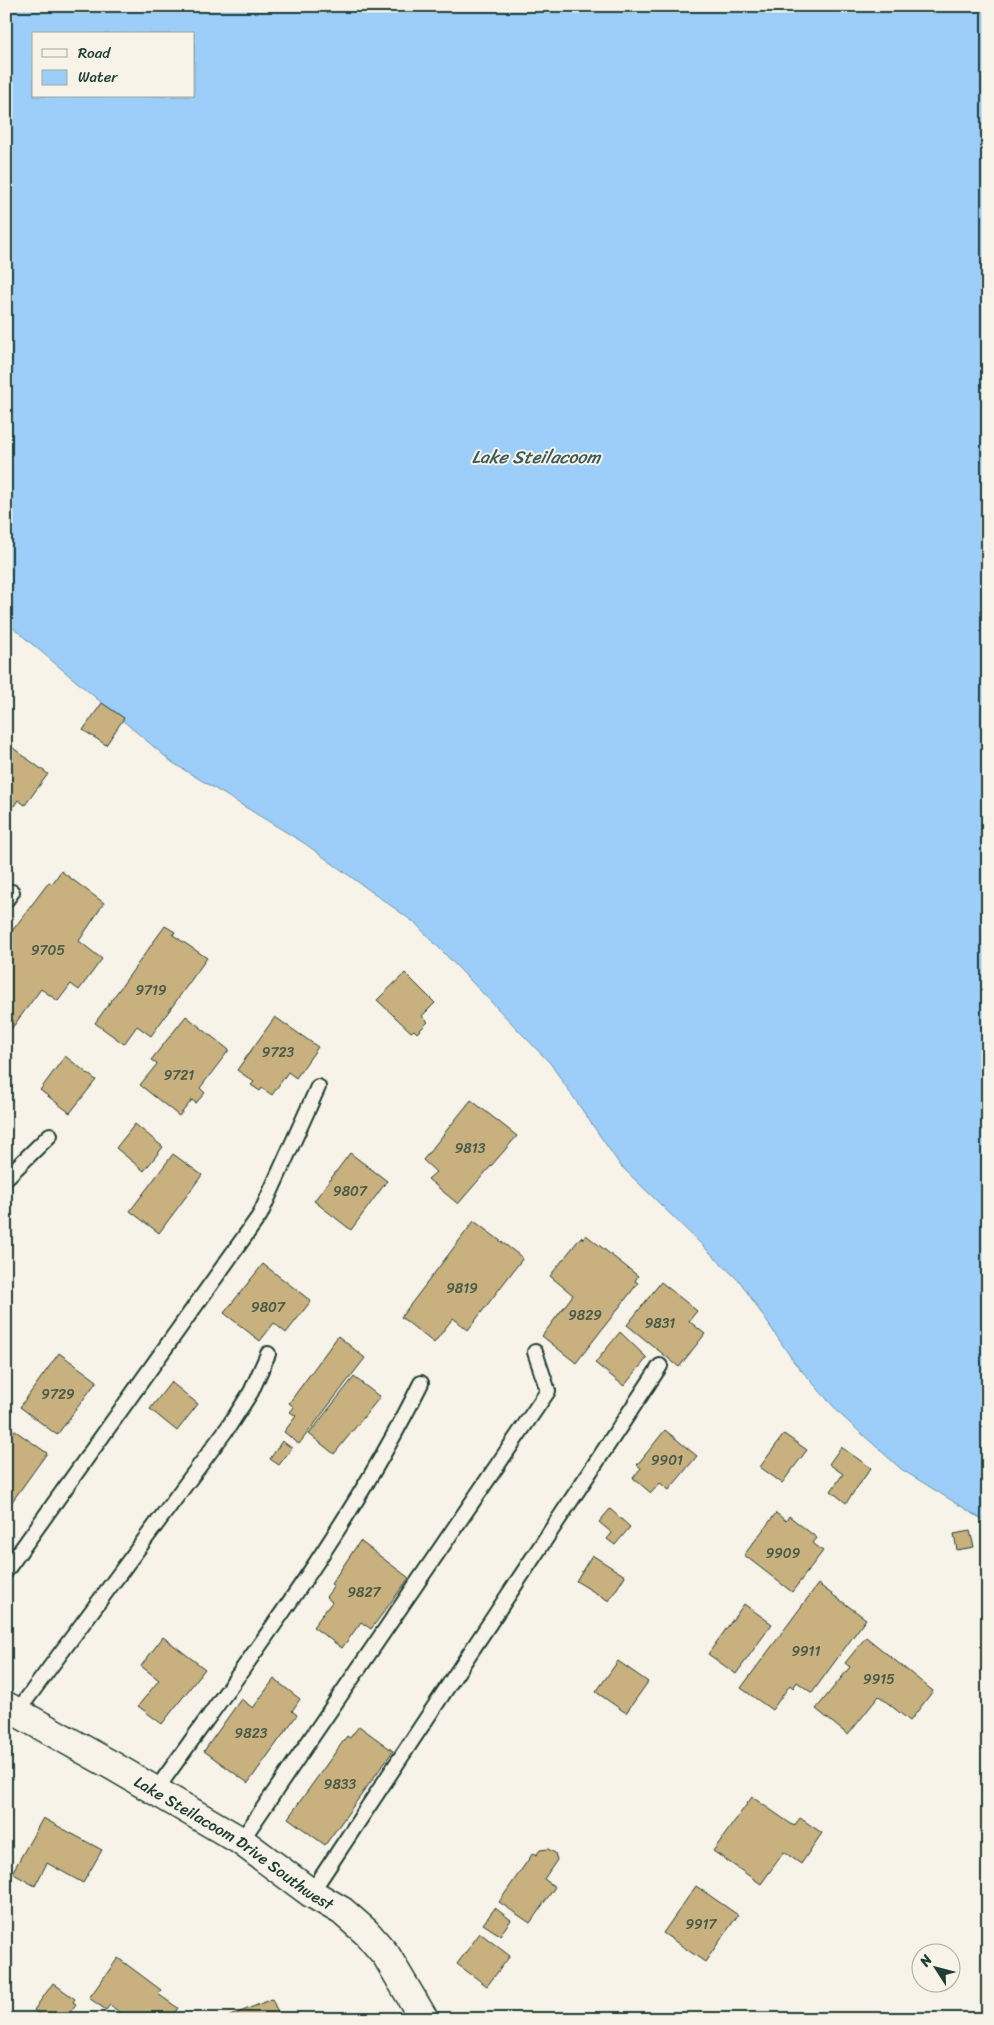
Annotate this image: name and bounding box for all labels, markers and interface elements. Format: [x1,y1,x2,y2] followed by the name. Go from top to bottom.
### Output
[32,32,195,98] legend
[78,40,111,66] text: Road
[78,64,118,90] text: Water
[472,441,602,473] water label: Lake Steilacoom
[31,938,65,963] house number: 9705
[135,978,167,1003] house number: 9719
[262,1040,294,1065] house number: 9723
[164,1063,194,1088] house number: 9721
[455,1136,486,1161] house number: 9813
[333,1179,368,1204] house number: 9807
[446,1276,478,1301] house number: 9819
[251,1295,286,1320] house number: 9807
[568,1303,602,1328] house number: 9829
[645,1311,675,1336] house number: 9831
[41,1382,75,1407] house number: 9729
[651,1448,683,1473] house number: 9901
[766,1541,801,1566] house number: 9909
[347,1580,382,1605] house number: 9827
[791,1639,821,1664] house number: 9911
[863,1667,895,1692] house number: 9915
[235,1721,268,1746] house number: 9823
[129,1767,340,1918] street label: Lake Steilacoom Drive Southwest
[324,1772,357,1797] house number: 9833
[685,1912,718,1937] house number: 9917
[912,1942,962,1992] north arrow
[912,1949,939,1973] text: N

